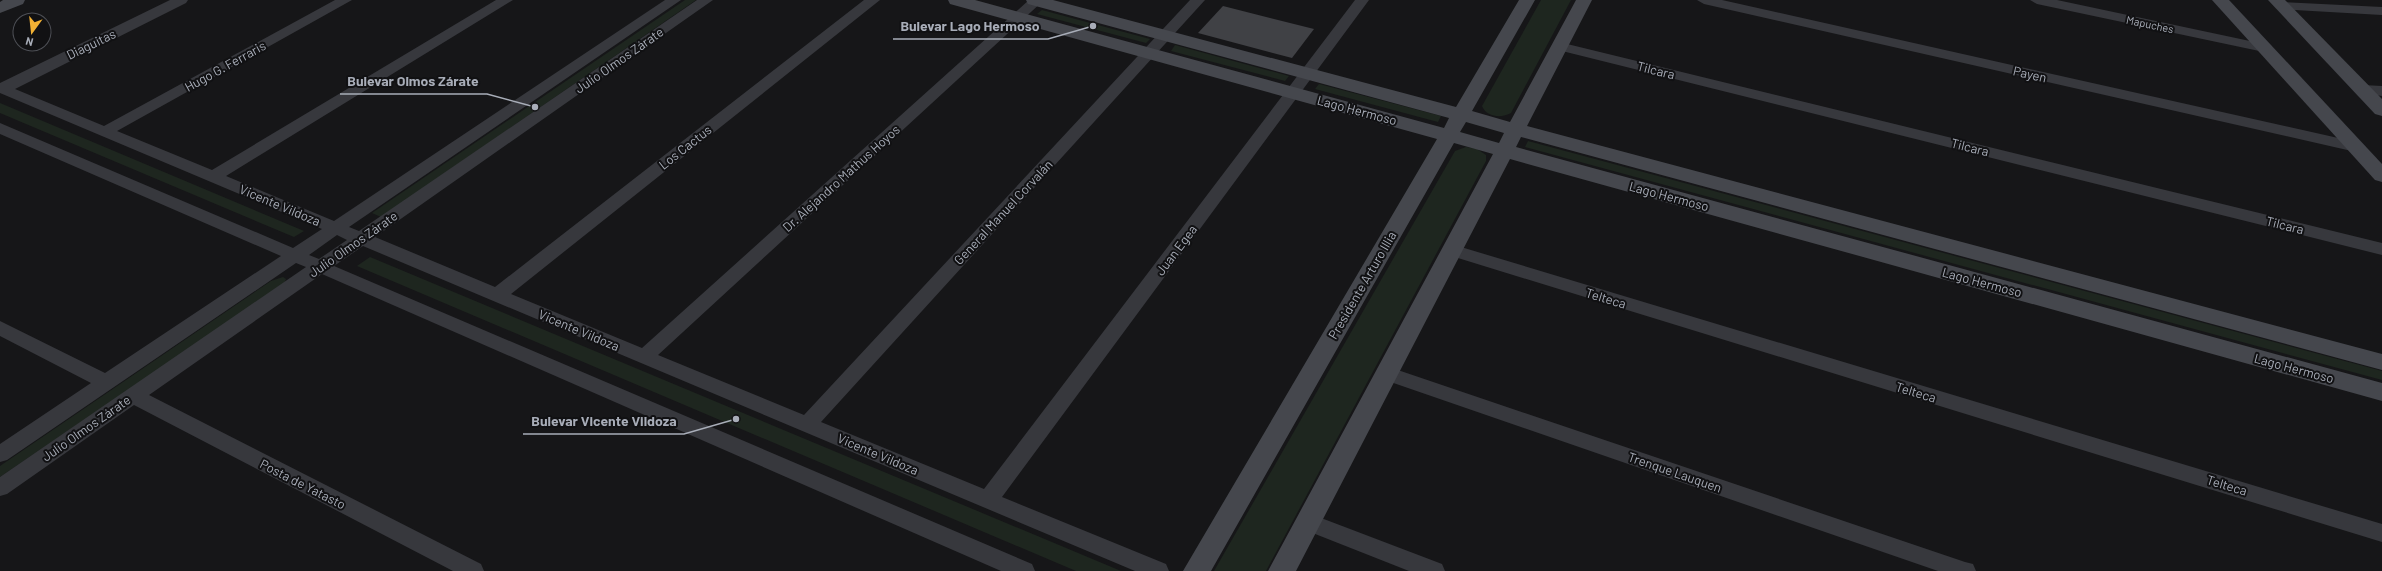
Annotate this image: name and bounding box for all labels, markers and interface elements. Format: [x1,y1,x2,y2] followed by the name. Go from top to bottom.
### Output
[12,12,52,52] north arrow
[893,13,1048,39] callout: Bulevar Lago Hermoso
[2125,13,2175,35] street label: Mapuches
[900,17,1040,34] text: Bulevar Lago Hermoso
[572,23,667,97] street label: Julio Olmos Zárate
[64,25,118,63] street label: Diaguitas
[24,35,35,49] text: N
[182,37,268,95] street label: Hugo G. Ferraris
[1635,58,1677,82] street label: Tilcara
[2012,62,2048,86] street label: Payen
[340,68,487,94] callout: Bulevar Olmos Zárate
[347,72,479,89] text: Bulevar Olmos Zárate
[1315,92,1399,128] street label: Lago Hermoso
[655,121,715,173] street label: Los Cactus
[779,121,903,235] street label: Dr. Alejandro Mathus Hoyos
[1949,135,1991,159] street label: Tilcara
[950,156,1056,268] street label: General Manuel Corvalán
[1627,178,1711,214] street label: Lago Hermoso
[237,181,323,229] street label: Vicente Vildoza
[306,207,401,281] street label: Julio Olmos Zárate
[2264,213,2306,237] street label: Tilcara
[1152,222,1200,278] street label: Juan Egea
[1325,228,1399,342] street label: Presidente Arturo Illia
[1940,264,2024,300] street label: Lago Hermoso
[1584,284,1628,312] street label: Telteca
[536,306,622,354] street label: Vicente Vildoza
[2252,350,2336,386] street label: Lago Hermoso
[1894,378,1938,406] street label: Telteca
[39,391,134,465] street label: Julio Olmos Zárate
[523,408,684,434] callout: Bulevar Vicente Vildoza
[531,412,677,429] text: Bulevar Vicente Vildoza
[835,430,921,478] street label: Vicente Vildoza
[1626,448,1724,496] street label: Trenque Lauquen
[257,456,349,512] street label: Posta de Yatasto
[2205,471,2249,499] street label: Telteca

